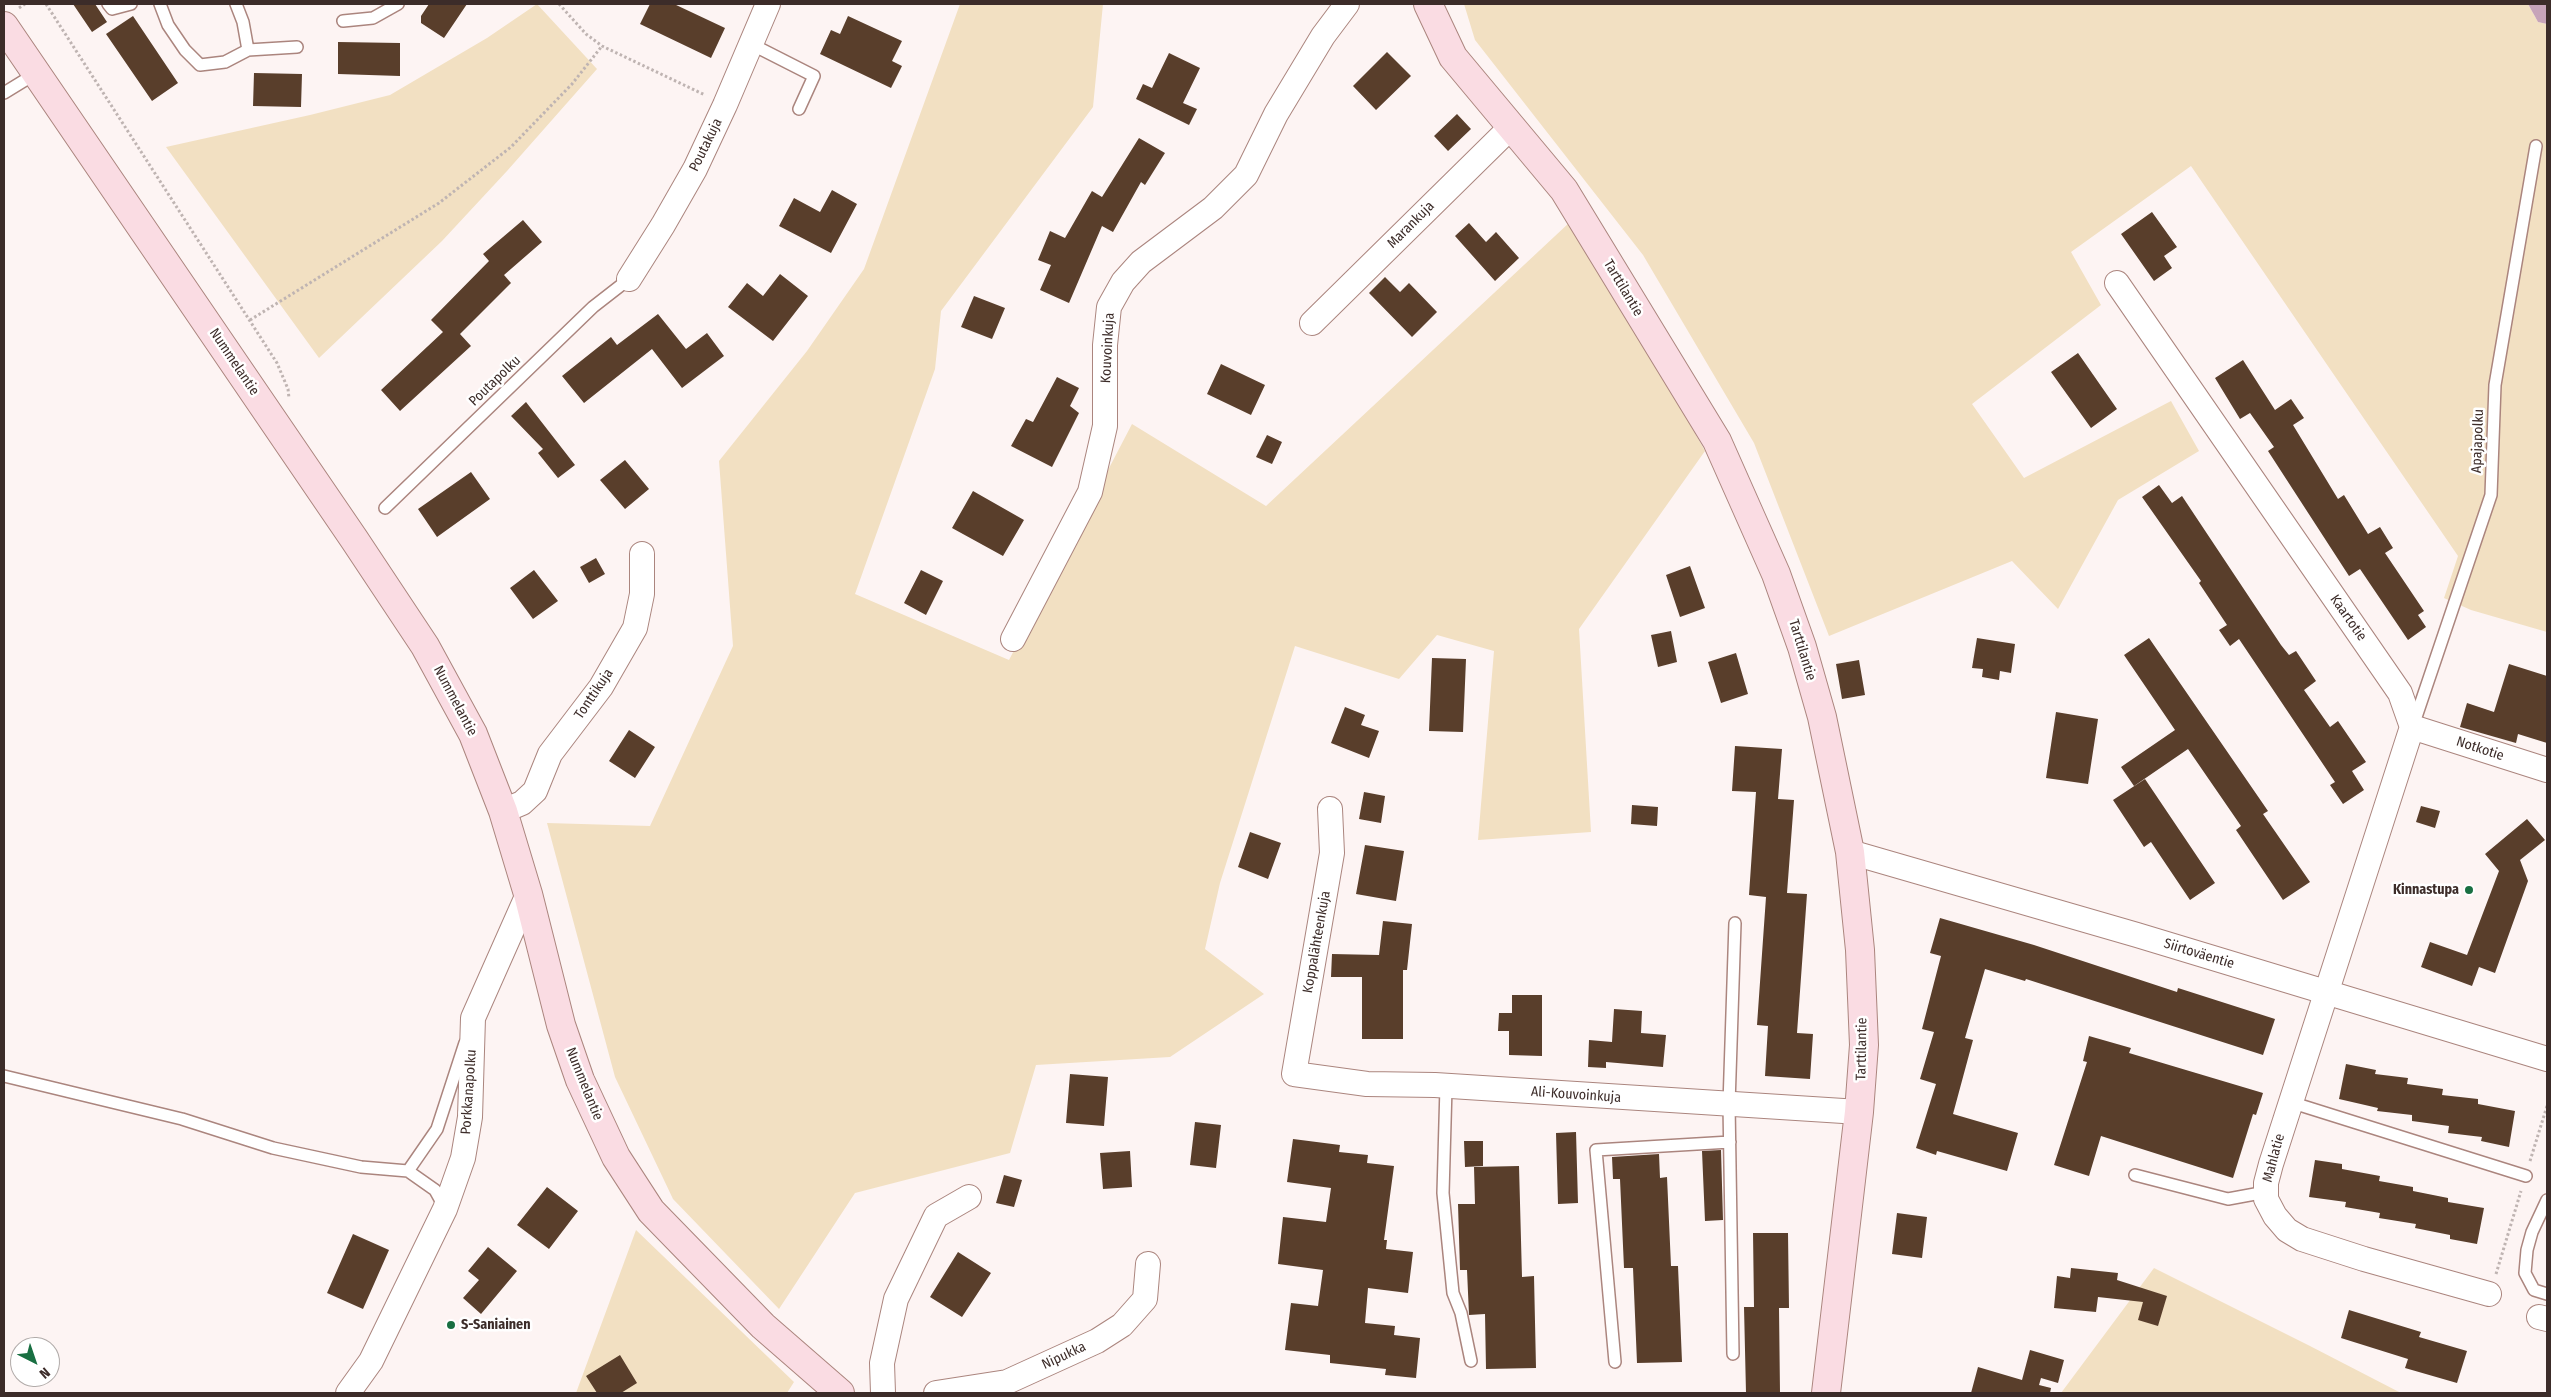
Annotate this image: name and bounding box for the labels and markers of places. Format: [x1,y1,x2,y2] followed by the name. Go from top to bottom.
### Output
[2393,882,2459,898] place label: Kinnastupa
[2463,884,2475,896] marker: Kinnastupa
[461,1317,531,1333] place label: S-Saniainen
[445,1319,457,1331] marker: S-Saniainen

